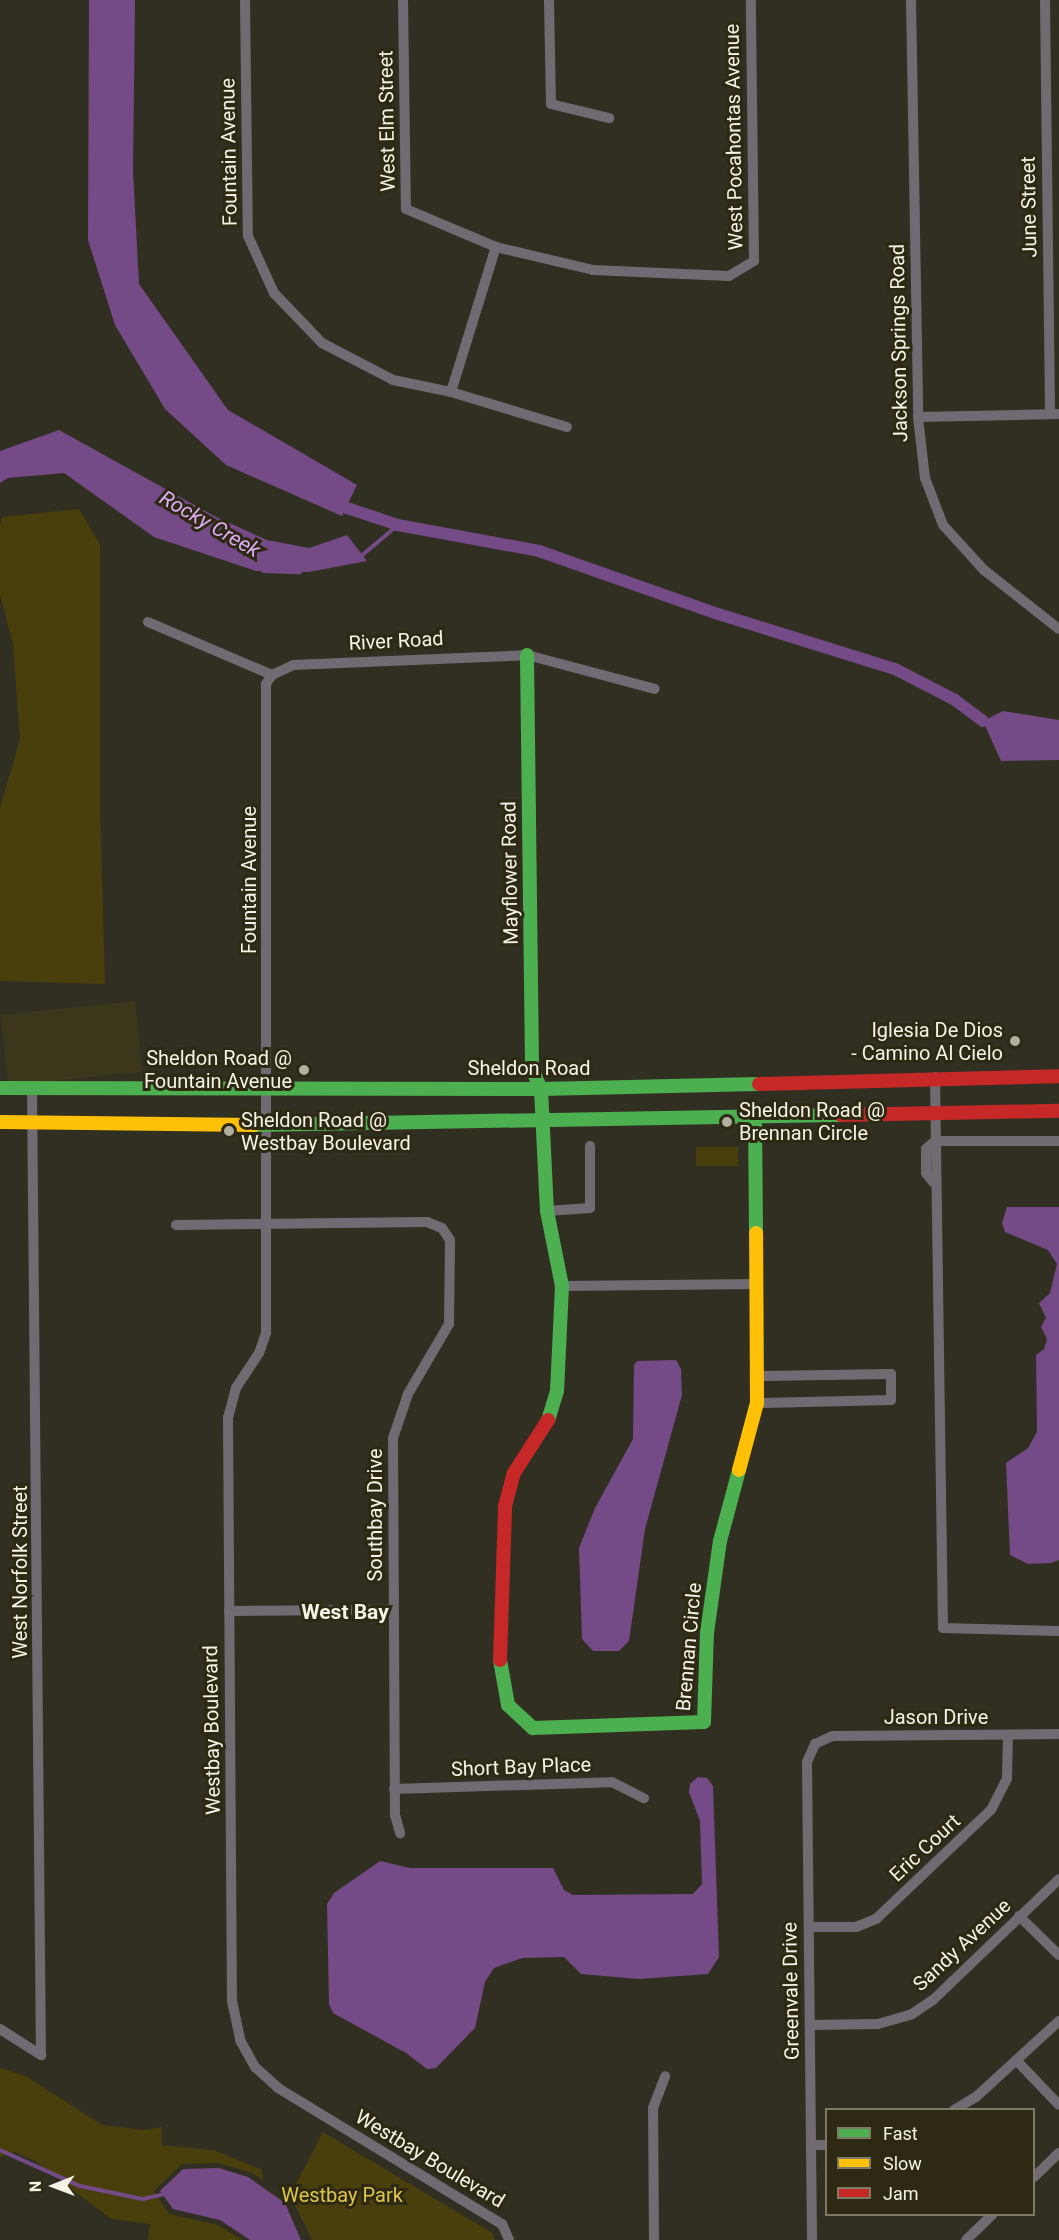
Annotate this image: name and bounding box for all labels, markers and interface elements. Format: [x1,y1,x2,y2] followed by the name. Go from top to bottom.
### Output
[720,23,748,251] street label: West Pocahontas Avenue
[374,50,400,192] street label: West Elm Street
[216,78,242,226] street label: Fountain Avenue
[1016,156,1042,258] street label: June Street
[885,244,913,442] street label: Jackson Springs Road
[155,485,265,563] water label: Rocky Creek
[348,627,444,655] street label: River Road
[497,801,523,945] street label: Mayflower Road
[237,806,261,954] street label: Fountain Avenue
[851,1018,1003,1065] place label: Iglesia De Dios - Camino Al Cielo
[1008,1034,1022,1048] marker: Iglesia De Dios - Camino Al Cielo
[144,1046,292,1093] place label: Sheldon Road @ Fountain Avenue
[468,1056,590,1080] street label: Sheldon Road
[297,1063,311,1077] marker: Sheldon Road @ Fountain Avenue
[739,1098,885,1145] place label: Sheldon Road @ Brennan Circle
[241,1108,411,1155] place label: Sheldon Road @ Westbay Boulevard
[720,1115,734,1129] marker: Sheldon Road @ Brennan Circle
[222,1124,236,1138] marker: Sheldon Road @ Westbay Boulevard
[363,1448,387,1582] street label: Southbay Drive
[8,1485,32,1659] street label: West Norfolk Street
[671,1582,707,1712] street label: Brennan Circle
[301,1599,389,1625] district label: West Bay
[199,1645,225,1815] street label: Westbay Boulevard
[884,1705,988,1729] street label: Jason Drive
[451,1753,591,1781] street label: Short Bay Place
[885,1809,965,1887] street label: Eric Court
[908,1894,1016,1996] street label: Sandy Avenue
[778,1922,804,2060] street label: Greenvale Drive
[351,2105,509,2213] street label: Westbay Boulevard
[825,2108,1035,2216] legend
[883,2123,918,2144] text: Fast
[883,2153,922,2174] text: Slow
[24,2156,84,2216] north arrow
[26,2181,45,2192] text: N
[281,2183,403,2207] park label: Westbay Park
[883,2183,919,2204] text: Jam

